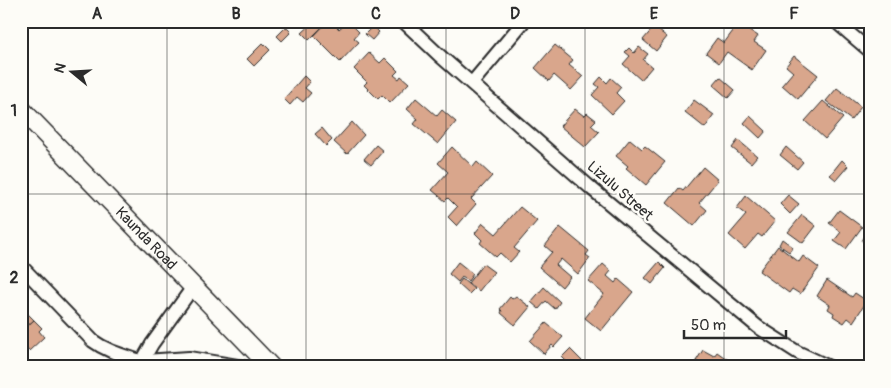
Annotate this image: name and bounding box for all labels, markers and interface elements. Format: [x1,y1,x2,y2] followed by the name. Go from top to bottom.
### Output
[92,4,103,24] text: A
[231,4,241,24] text: B
[371,4,381,24] text: C
[510,4,520,24] text: D
[650,4,659,24] text: E
[789,4,799,24] text: F
[48,48,98,98] north arrow
[51,61,70,75] text: N
[11,101,17,121] text: 1
[583,157,658,226] street label: Lizulu Street
[111,203,181,274] street label: Kaunda Road
[10,268,19,288] text: 2
[684,308,786,340] scale bar
[691,316,726,335] text: 50 m

